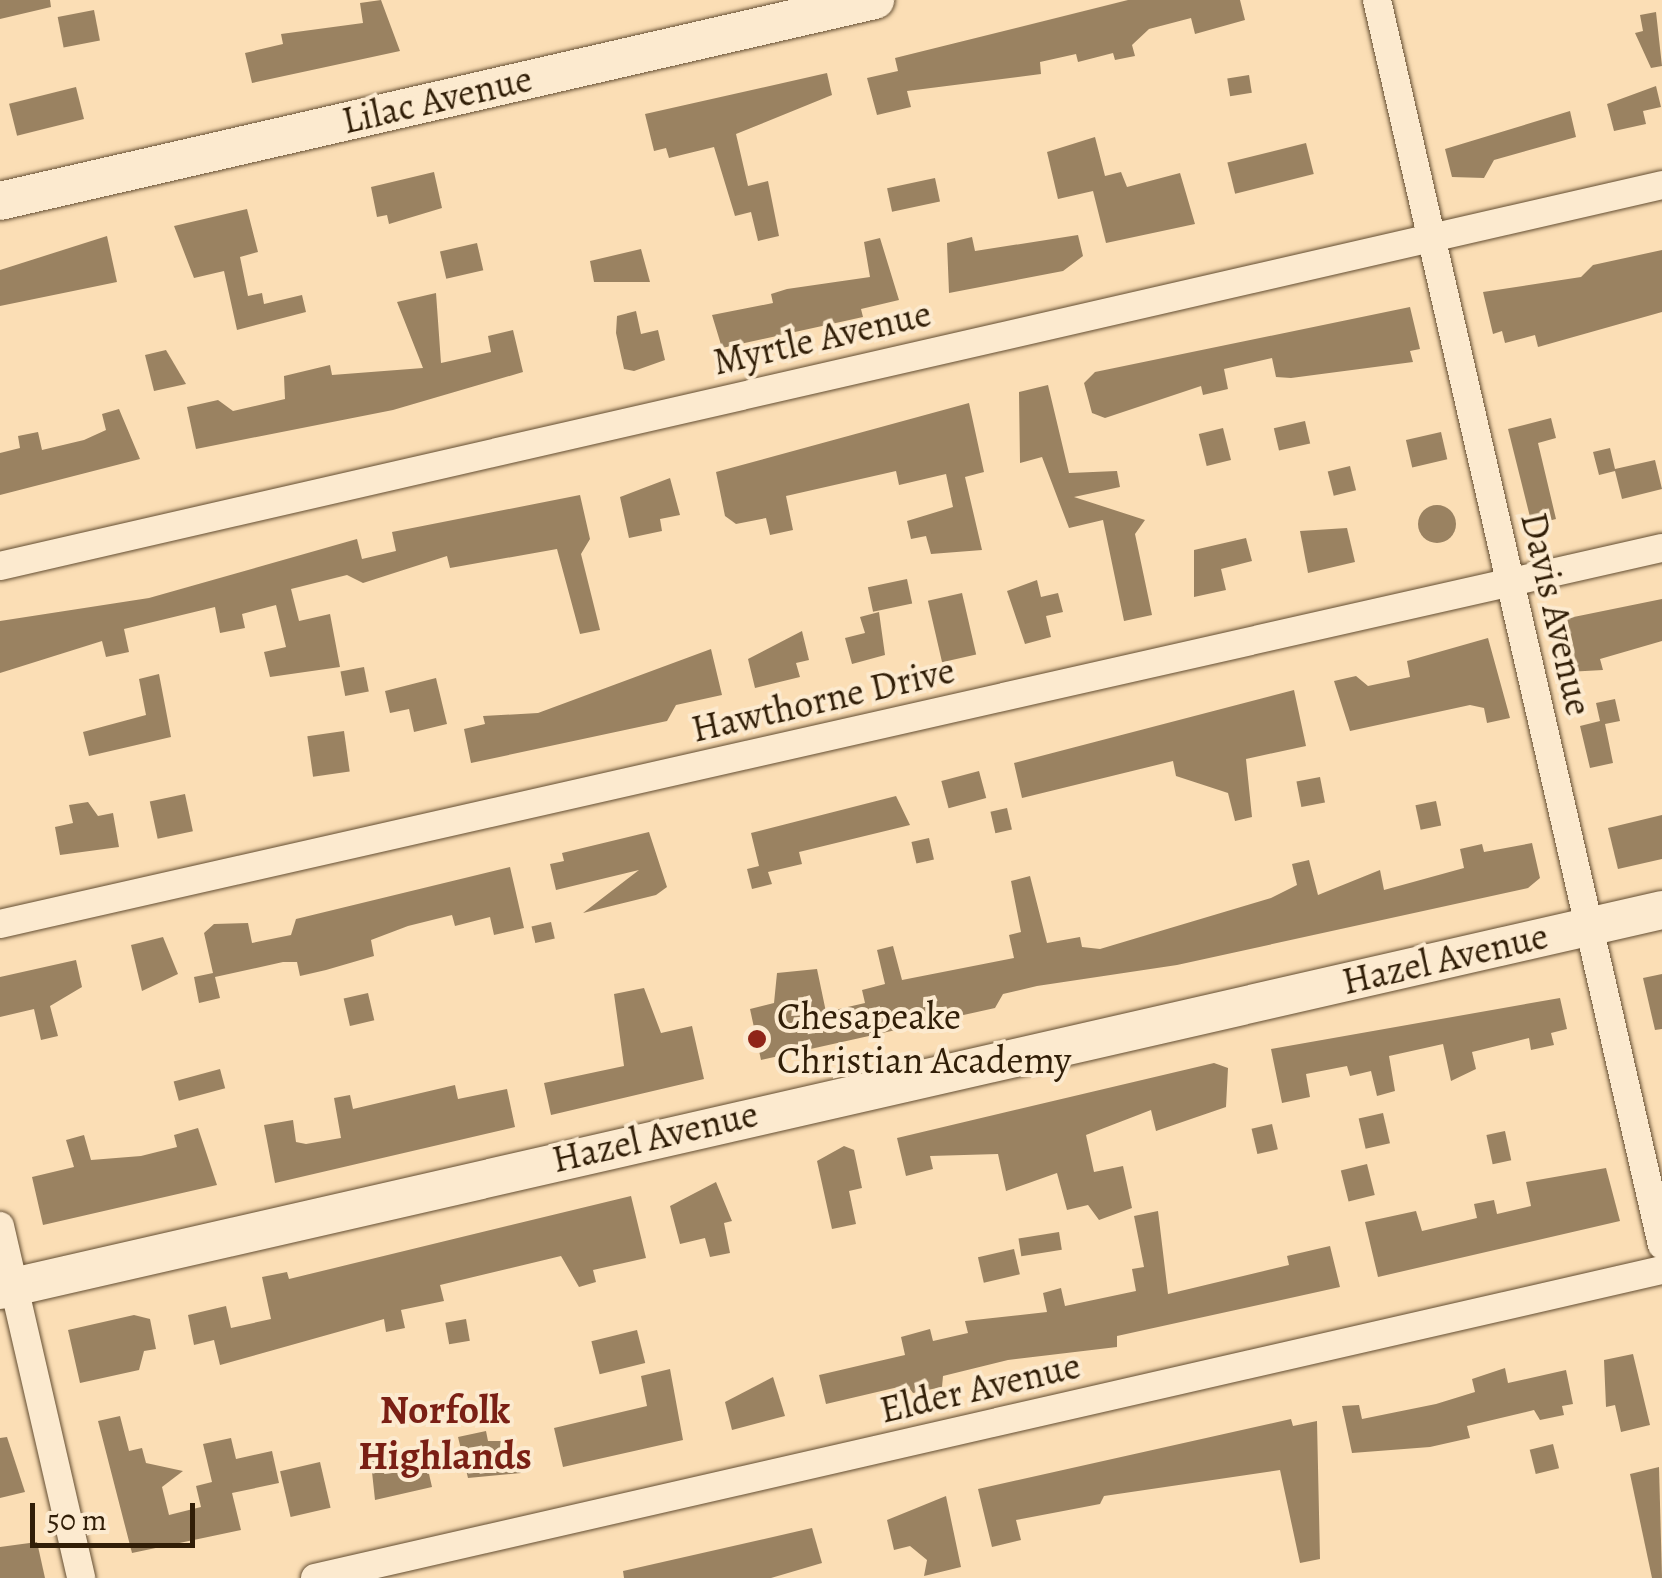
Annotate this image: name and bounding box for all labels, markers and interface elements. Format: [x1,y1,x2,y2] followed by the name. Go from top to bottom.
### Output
[337,56,537,144] street label: Lilac Avenue
[708,291,936,385] street label: Myrtle Avenue
[1510,508,1602,720] street label: Davis Avenue
[687,648,959,752] street label: Hawthorne Drive
[1338,913,1552,1005] street label: Hazel Avenue
[777,994,1071,1084] place label: Chesapeake Christian Academy
[746,1028,768,1050] marker: Chesapeake Christian Academy
[548,1091,762,1183] street label: Hazel Avenue
[875,1343,1085,1433] street label: Elder Avenue
[358,1386,532,1480] district label: Norfolk Highlands
[35,1483,200,1545] scale bar
[47,1500,107,1540] text: 50 m

